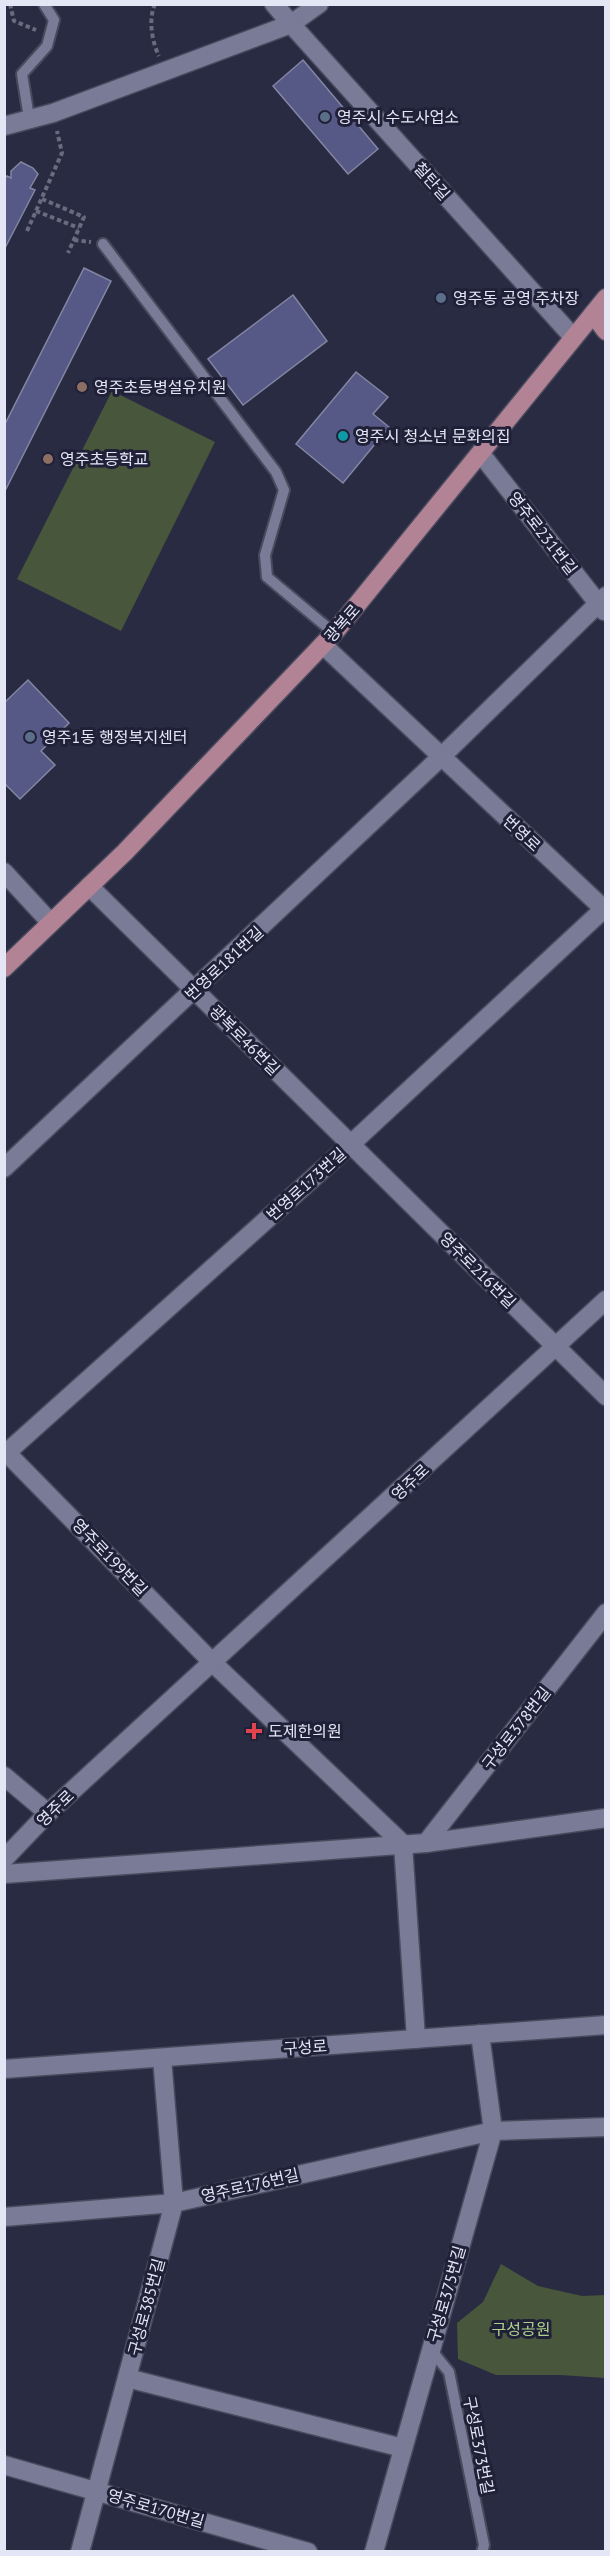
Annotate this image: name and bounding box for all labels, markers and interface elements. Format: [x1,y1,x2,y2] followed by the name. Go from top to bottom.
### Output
[337,107,459,127] place label: 영주시 수도사업소
[318,110,332,124] marker: 영주시 수도사업소
[410,158,454,204] street label: 철탄길
[453,288,580,308] place label: 영주동 공영 주차장
[434,291,448,305] marker: 영주동 공영 주차장
[94,377,226,397] place label: 영주초등병설유치원
[75,380,89,394] marker: 영주초등병설유치원
[355,426,511,446] place label: 영주시 청소년 문화의집
[336,429,350,443] marker: 영주시 청소년 문화의집
[60,449,148,469] place label: 영주초등학교
[41,452,55,466] marker: 영주초등학교
[504,488,582,578] street label: 영주로231번길
[320,600,364,646] street label: 광복로
[42,727,187,747] place label: 영주1동 행정복지센터
[23,730,37,744] marker: 영주1동 행정복지센터
[499,811,545,856] street label: 번영로
[181,922,267,1004] street label: 번영로181번길
[206,1001,284,1079] street label: 광복로46번길
[262,1143,350,1225] street label: 번영로173번길
[436,1228,520,1312] street label: 영주로216번길
[387,1459,433,1504] street label: 영주로
[68,1514,152,1600] street label: 영주로199번길
[477,1683,555,1773] street label: 구성로378번길
[268,1721,342,1741] place label: 도제한의원
[245,1722,263,1740] marker: 도제한의원
[32,1785,78,1831] street label: 영주로
[282,2035,328,2059] street label: 구성로
[199,2164,301,2206] street label: 영주로176번길
[423,2243,469,2345] street label: 구성로375번길
[123,2256,169,2358] street label: 구성로385번길
[492,2319,550,2339] park label: 구성공원
[460,2394,498,2496] street label: 구성로373번길
[105,2485,207,2531] street label: 영주로170번길

